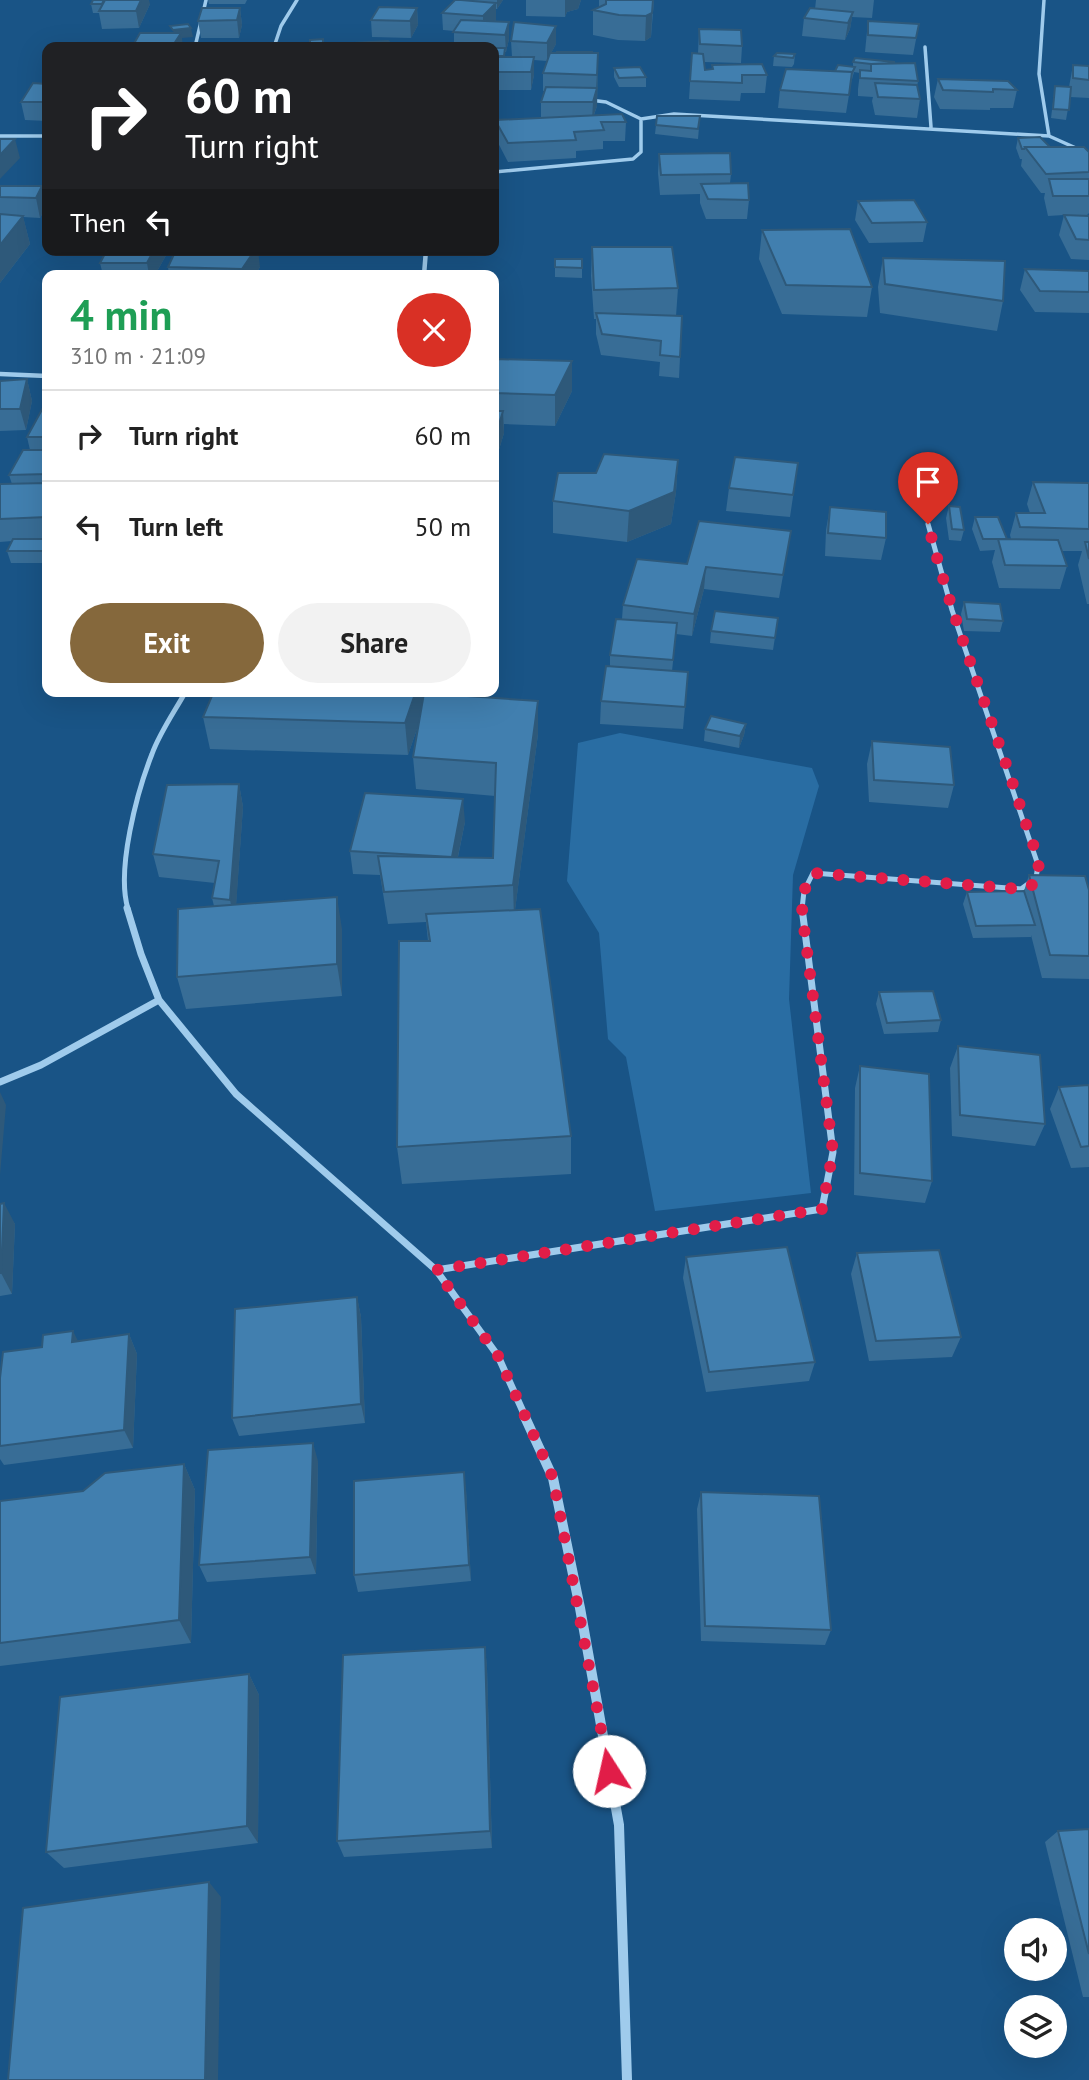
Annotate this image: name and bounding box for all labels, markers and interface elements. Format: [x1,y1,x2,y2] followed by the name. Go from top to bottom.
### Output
[185,63,292,127] text: 60 m
[70,70,161,161] icon: right
[185,125,319,167] text: Turn right
[140,203,178,241] icon: left
[70,206,126,239] text: Then
[70,287,172,342] text: 4 min
[397,293,471,367] button: close
[70,341,206,370] text: 310 m · 21:09
[70,417,108,455] icon: right
[129,419,238,452] text: Turn right
[415,419,471,452] text: 60 m
[898,452,958,524] pin
[909,463,947,501] icon: arrive
[70,508,108,546] icon: left
[129,510,223,543] text: Turn left
[415,510,471,543] text: 50 m
[70,603,264,683] button: Exit
[278,603,471,683] button: Share
[572,1734,646,1808] position arrow
[1004,1918,1067,2058] map controls
[1004,1918,1067,1981] button: sound
[1004,1995,1067,2058] button: layers

